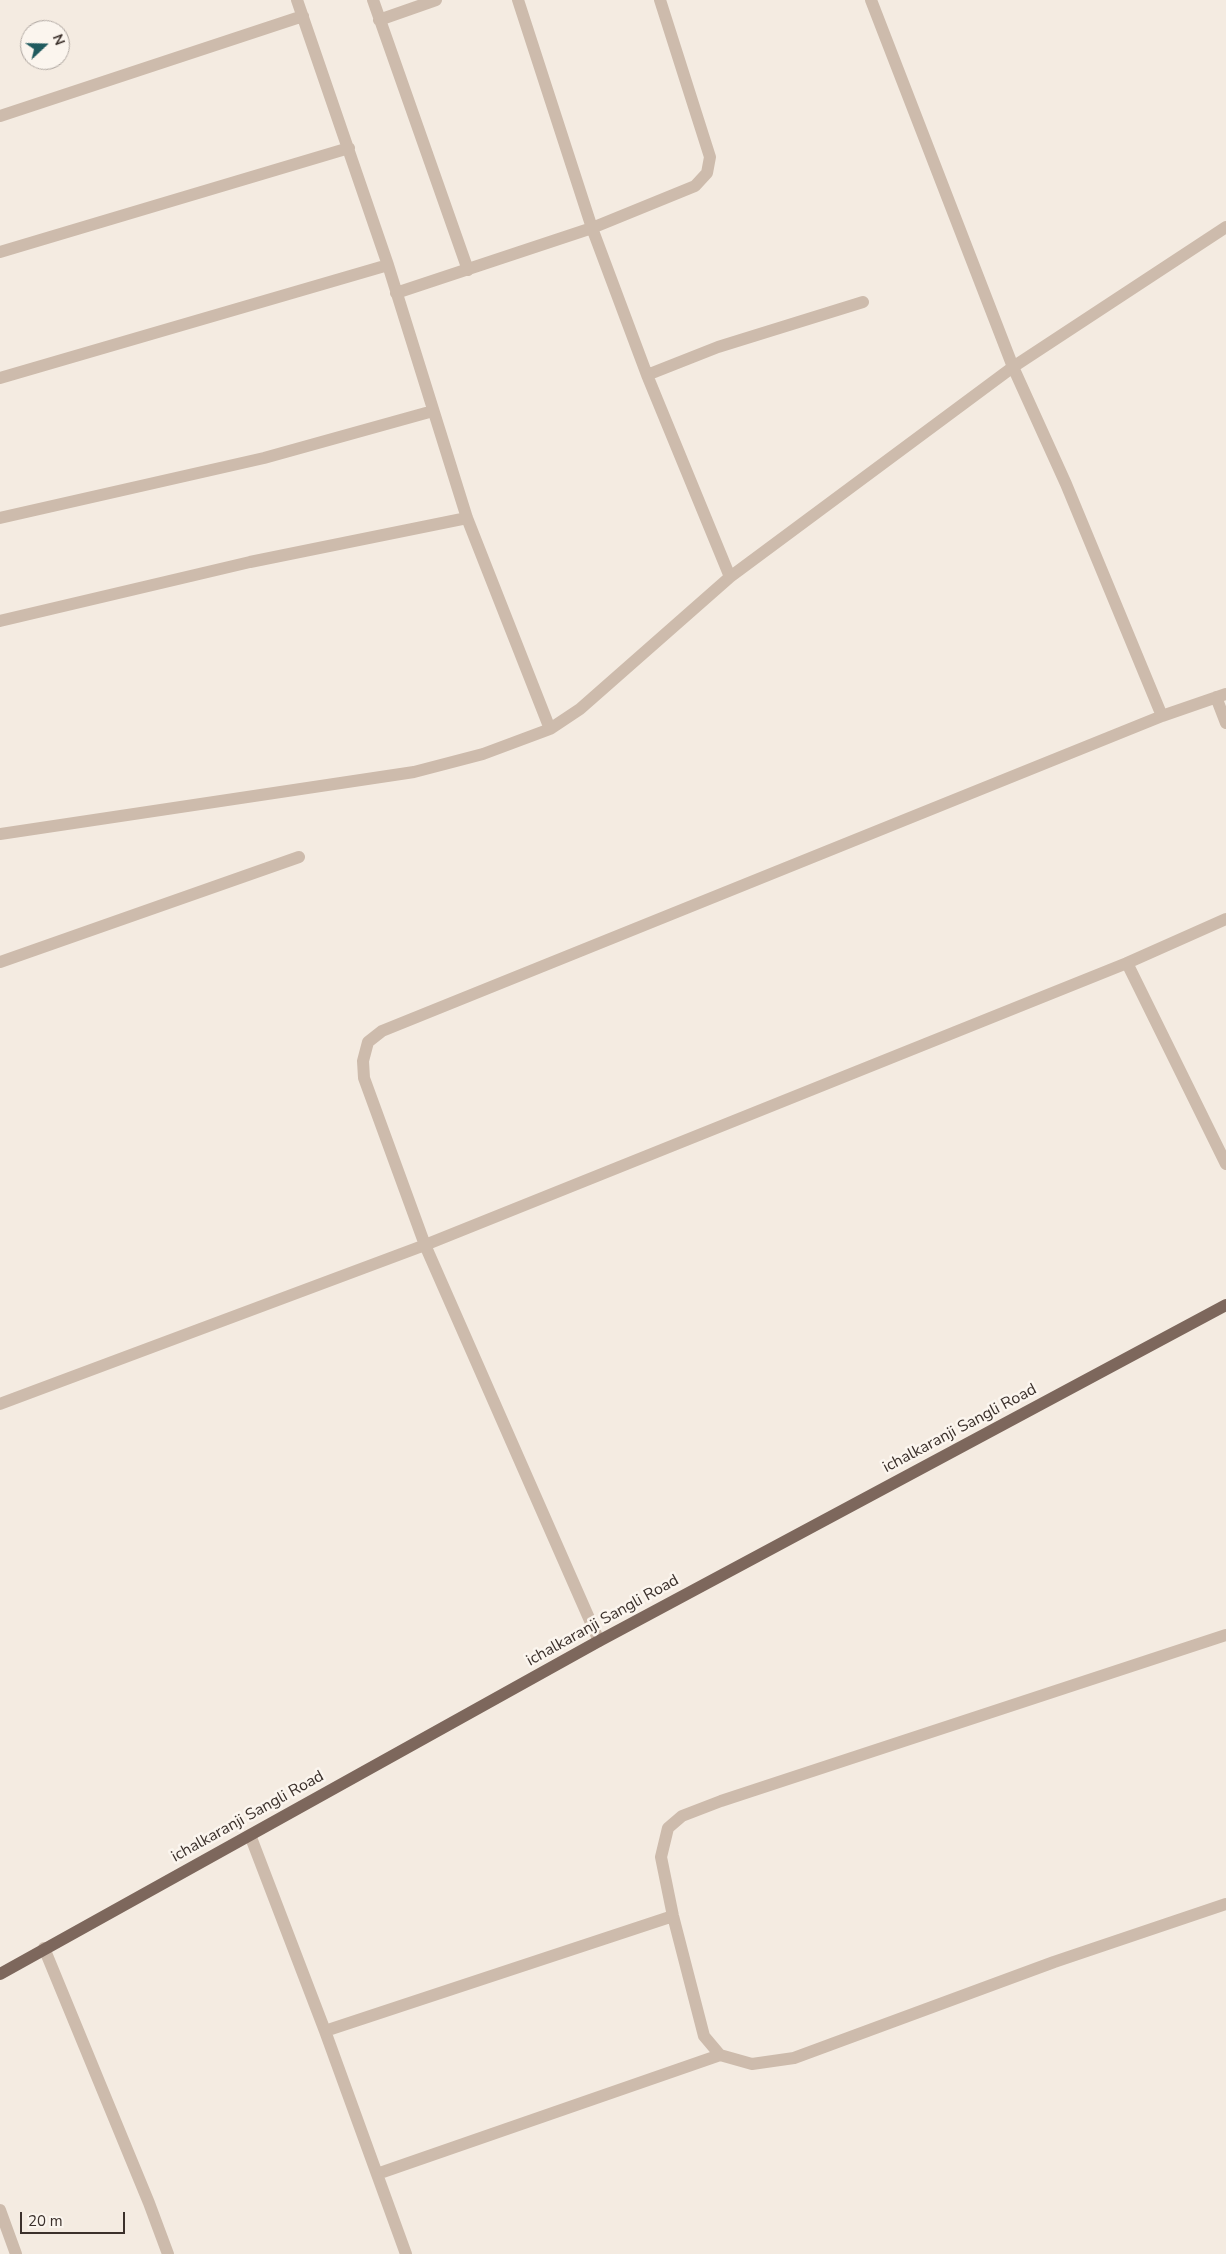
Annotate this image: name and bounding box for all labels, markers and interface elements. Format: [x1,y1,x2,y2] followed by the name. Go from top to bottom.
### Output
[20,20,70,70] north arrow
[48,31,69,48] text: N
[880,1380,1040,1478] street label: ichalkaranji Sangli Road
[523,1571,683,1671] street label: ichalkaranji Sangli Road
[168,1767,328,1867] street label: ichalkaranji Sangli Road
[22,2202,128,2234] scale bar
[28,2211,63,2231] text: 20 m

